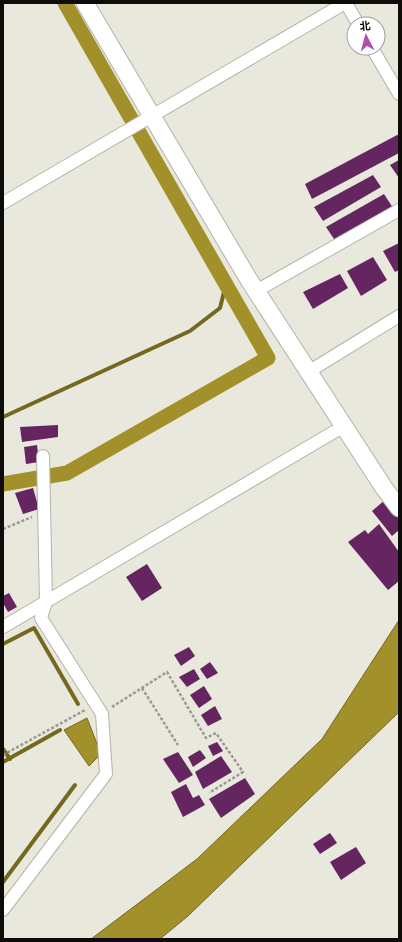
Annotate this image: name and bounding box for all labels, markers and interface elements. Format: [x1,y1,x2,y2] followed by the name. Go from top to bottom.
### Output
[346,16,386,56] north arrow
[359,18,371,34] text: 北

